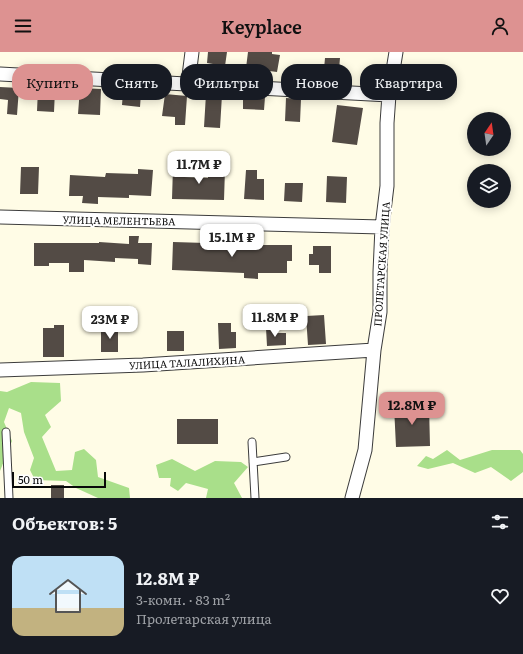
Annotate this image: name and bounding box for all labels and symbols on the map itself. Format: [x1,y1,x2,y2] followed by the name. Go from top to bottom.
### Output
[467,112,511,156] north arrow
[162,151,236,185] pin: 11.7M ₽
[369,201,393,327] street label: ПРОЛЕТАРСКАЯ УЛИЦА
[62,212,176,228] street label: УЛИЦА МЕЛЕНТЬЕВА
[195,224,269,258] pin: 15.1M ₽
[238,304,312,338] pin: 11.8M ₽
[82,306,138,340] pin: 23M ₽
[129,351,246,373] street label: УЛИЦА ТАЛАЛИХИНА
[375,392,449,426] pin: 12.8M ₽
[12,470,106,489] scale bar

